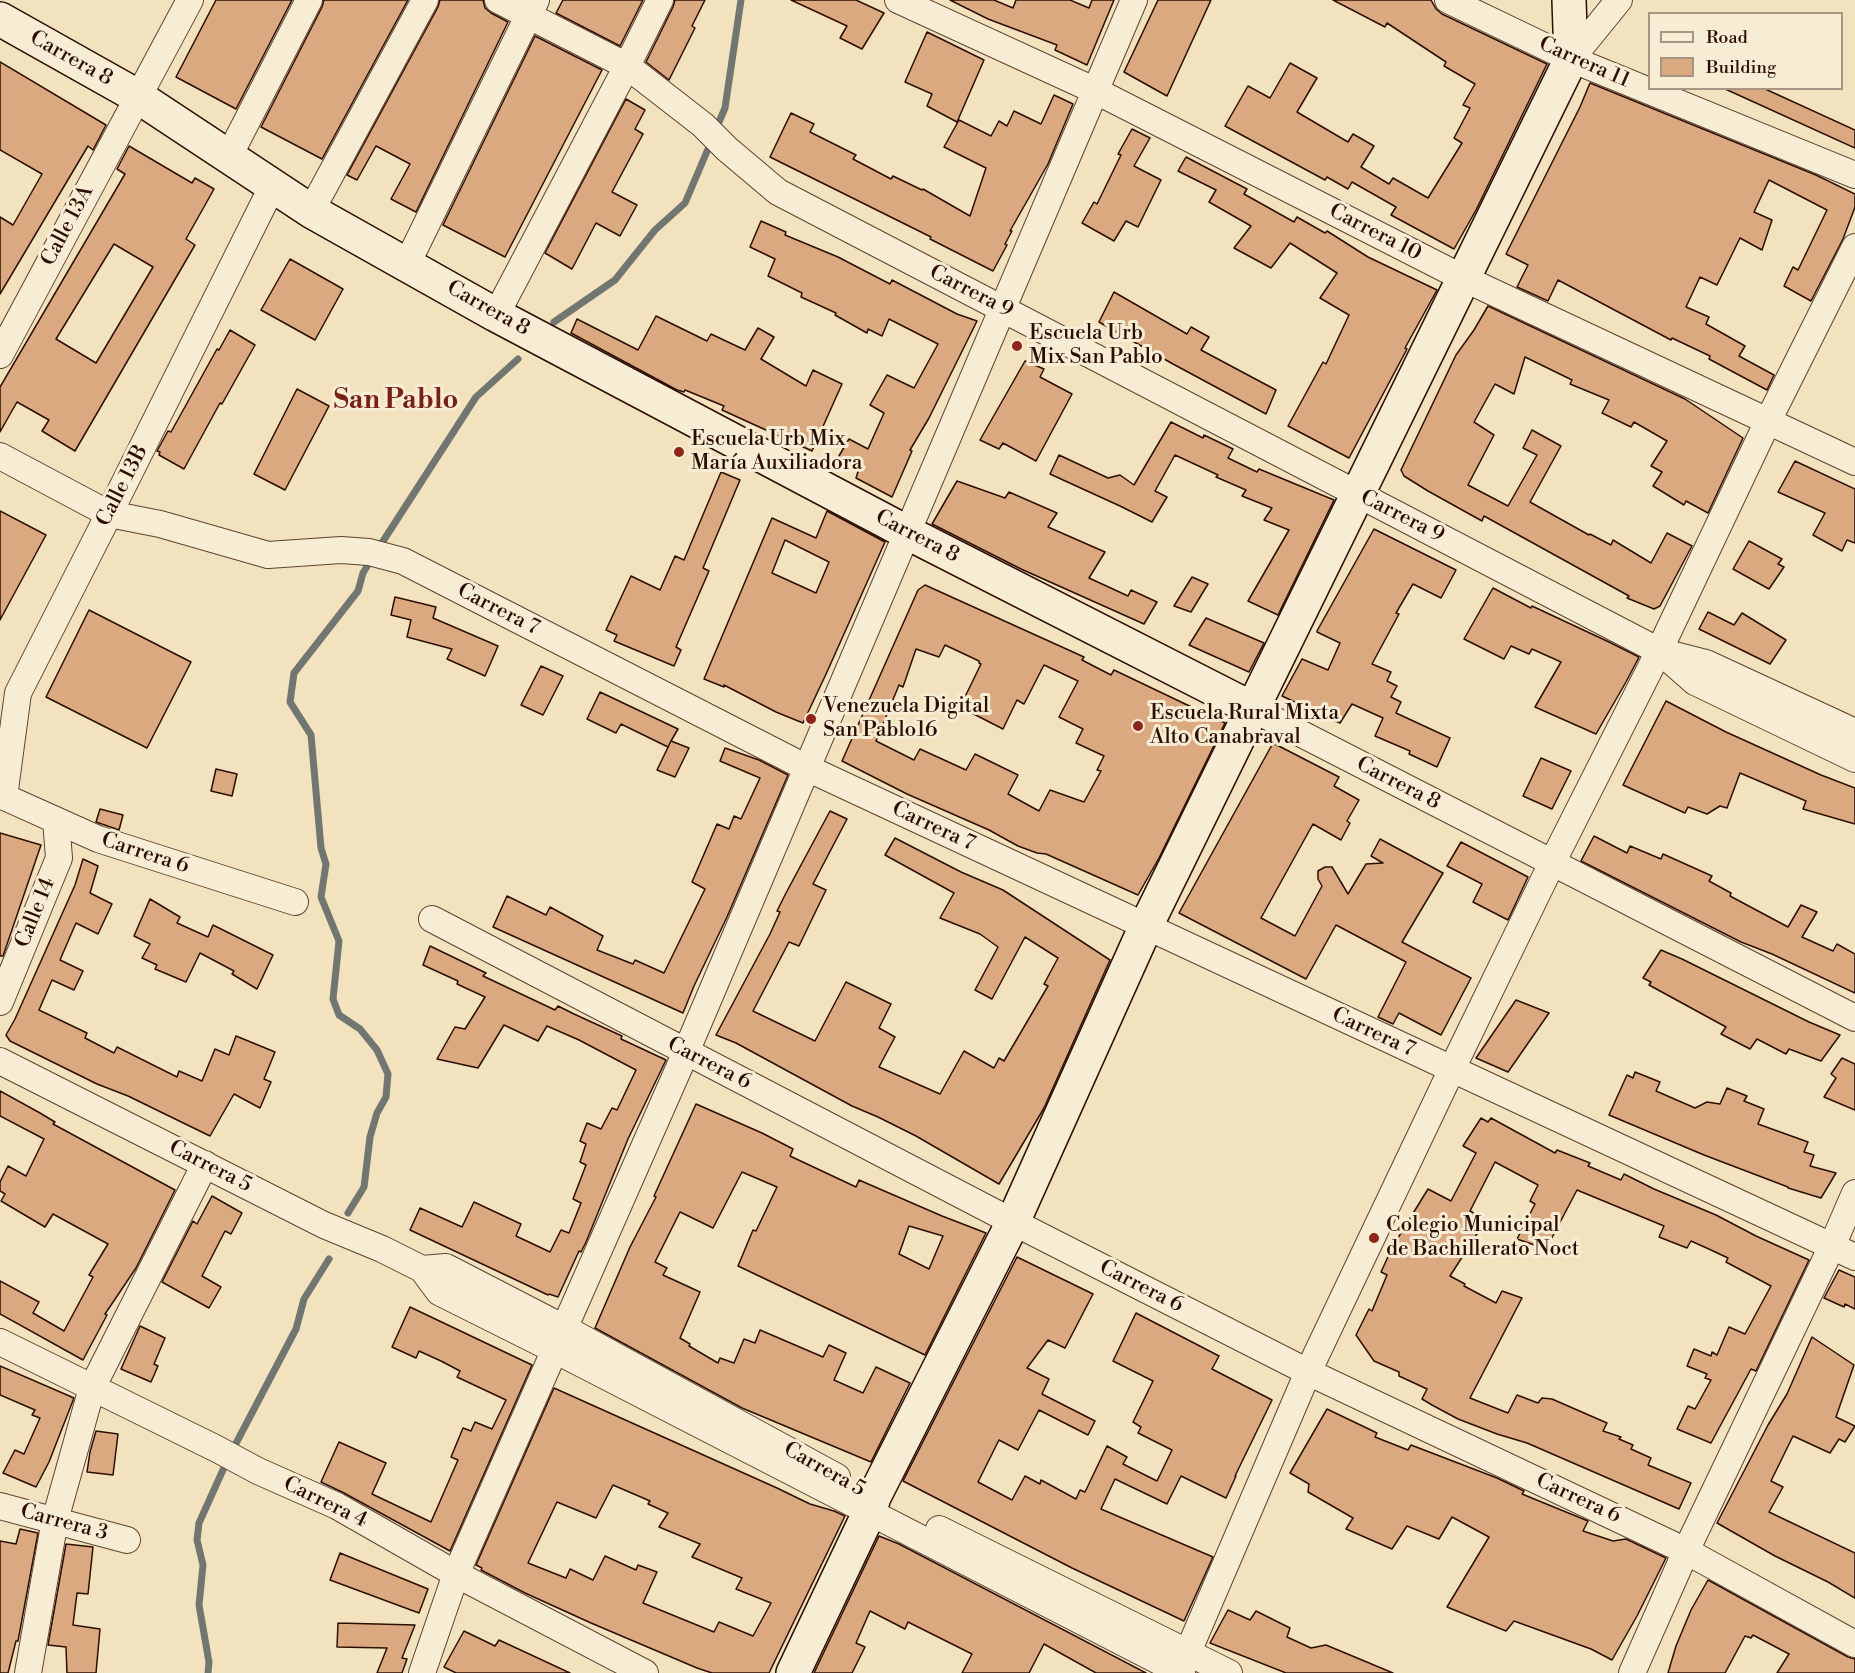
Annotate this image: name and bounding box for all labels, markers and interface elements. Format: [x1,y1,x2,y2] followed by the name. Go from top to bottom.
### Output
[1648,12,1843,90] legend
[25,26,117,92] street label: Carrera 8
[1706,26,1748,49] text: Road
[1535,32,1633,94] street label: Carrera 11
[1706,56,1776,79] text: Building
[36,181,100,271] street label: Calle 13A
[1325,199,1425,267] street label: Carrera 10
[925,260,1017,324] street label: Carrera 9
[442,276,534,342] street label: Carrera 8
[1029,321,1163,371] place label: Escuela Urb Mix San Pablo
[1010,339,1024,353] marker: Escuela Urb Mix San Pablo
[334,386,458,418] district label: San Pablo
[691,427,862,477] place label: Escuela Urb Mix María Auxiliadora
[92,441,154,531] street label: Calle 13B
[672,445,686,459] marker: Escuela Urb Mix María Auxiliadora
[1356,485,1448,549] street label: Carrera 9
[871,505,963,569] street label: Carrera 8
[453,579,543,641] street label: Carrera 7
[823,694,989,744] place label: Venezuela Digital San Pablo16
[1150,701,1339,751] place label: Escuela Rural Mixta Alto Canabraval
[804,712,818,726] marker: Venezuela Digital San Pablo16
[1131,719,1145,733] marker: Escuela Rural Mixta Alto Canabraval
[1352,752,1444,816] street label: Carrera 8
[888,797,978,857] street label: Carrera 7
[98,828,192,880] street label: Carrera 6
[11,874,61,952] street label: Calle 14
[1328,1003,1418,1063] street label: Carrera 7
[663,1032,755,1096] street label: Carrera 6
[164,1135,256,1199] street label: Carrera 5
[1386,1213,1579,1263] place label: Colegio Municipal de Bachillerato Noct
[1367,1231,1381,1245] marker: Colegio Municipal de Bachillerato Noct
[1095,1255,1187,1319] street label: Carrera 6
[779,1437,869,1503] street label: Carrera 5
[1532,1468,1624,1530] street label: Carrera 6
[279,1472,371,1534] street label: Carrera 4
[17,1499,111,1547] street label: Carrera 3

